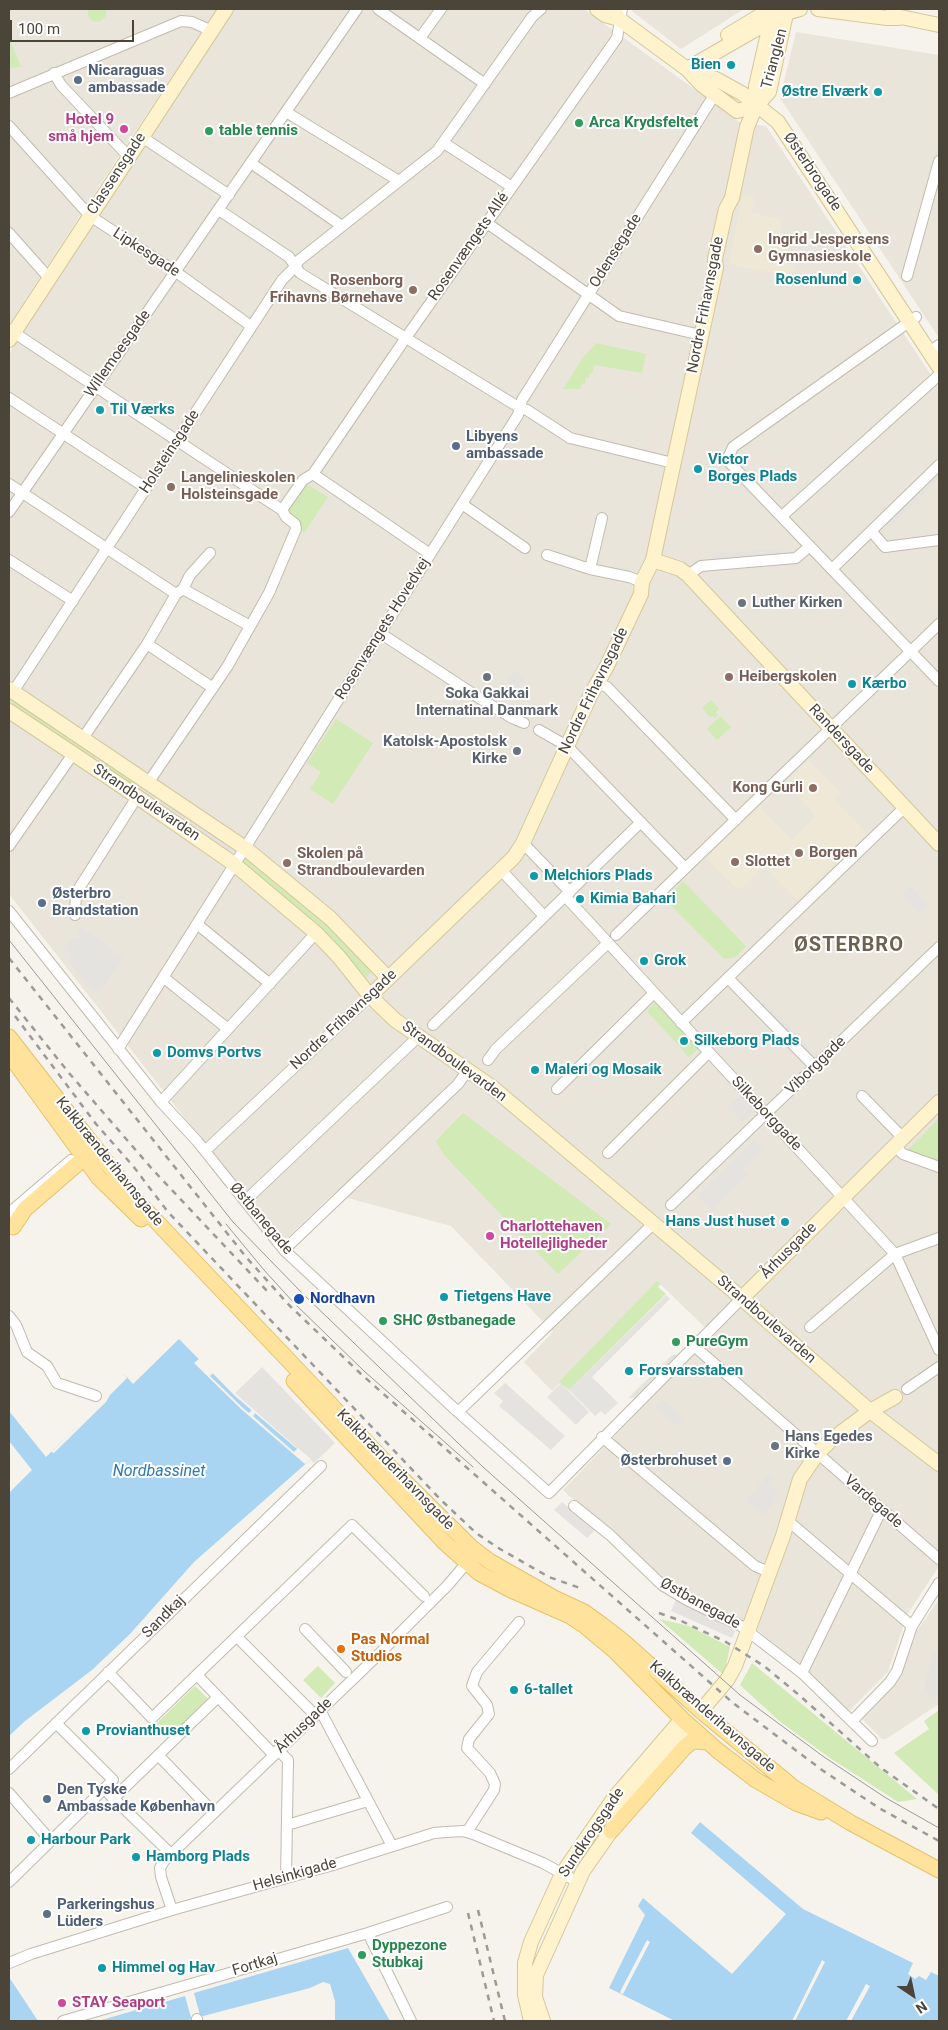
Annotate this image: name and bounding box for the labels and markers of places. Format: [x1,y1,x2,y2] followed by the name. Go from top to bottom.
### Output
[691,56,721,74] place label: Bien
[725,59,737,71] marker: Bien
[88,62,165,97] place label: Nicaraguas ambassade
[72,74,84,86] marker: Nicaraguas ambassade
[782,83,868,101] place label: Østre Elværk
[872,86,884,98] marker: Østre Elværk
[48,111,114,146] place label: Hotel 9 små hjem
[589,114,698,132] place label: Arca Krydsfeltet
[573,117,585,129] marker: Arca Krydsfeltet
[219,122,298,140] place label: table tennis
[118,123,130,135] marker: Hotel 9 små hjem
[203,125,215,137] marker: table tennis
[768,231,889,266] place label: Ingrid Jespersens Gymnasieskole
[752,243,764,255] marker: Ingrid Jespersens Gymnasieskole
[775,271,847,289] place label: Rosenlund
[270,272,403,307] place label: Rosenborg Frihavns Børnehave
[851,274,863,286] marker: Rosenlund
[407,284,419,296] marker: Rosenborg Frihavns Børnehave
[110,401,175,419] place label: Til Værks
[94,404,106,416] marker: Til Værks
[466,428,543,463] place label: Libyens ambassade
[450,440,462,452] marker: Libyens ambassade
[708,451,797,486] place label: Victor Borges Plads
[692,463,704,475] marker: Victor Borges Plads
[181,469,295,504] place label: Langelinieskolen Holsteinsgade
[165,481,177,493] marker: Langelinieskolen Holsteinsgade
[752,594,843,612] place label: Luther Kirken
[736,597,748,609] marker: Luther Kirken
[739,668,837,686] place label: Heibergskolen
[481,671,493,683] marker: Soka Gakkai Internatinal Danmark
[723,671,735,683] marker: Heibergskolen
[862,675,907,693] place label: Kærbo
[846,678,858,690] marker: Kærbo
[416,685,558,720] place label: Soka Gakkai Internatinal Danmark
[383,733,507,768] place label: Katolsk-Apostolsk Kirke
[511,745,523,757] marker: Katolsk-Apostolsk Kirke
[732,779,803,797] place label: Kong Gurli
[807,782,819,794] marker: Kong Gurli
[809,844,857,862] place label: Borgen
[297,845,425,880] place label: Skolen på Strandboulevarden
[793,847,805,859] marker: Borgen
[745,853,790,871] place label: Slottet
[729,856,741,868] marker: Slottet
[281,857,293,869] marker: Skolen på Strandboulevarden
[544,867,653,885] place label: Melchiors Plads
[528,870,540,882] marker: Melchiors Plads
[52,885,138,920] place label: Østerbro Brandstation
[590,890,676,908] place label: Kimia Bahari
[574,893,586,905] marker: Kimia Bahari
[36,897,48,909] marker: Østerbro Brandstation
[654,952,686,970] place label: Grok
[638,955,650,967] marker: Grok
[694,1032,800,1050] place label: Silkeborg Plads
[678,1035,690,1047] marker: Silkeborg Plads
[167,1044,262,1062] place label: Domvs Portvs
[151,1047,163,1059] marker: Domvs Portvs
[545,1061,661,1079] place label: Maleri og Mosaik
[529,1064,541,1076] marker: Maleri og Mosaik
[666,1213,775,1231] place label: Hans Just huset
[779,1216,791,1228] marker: Hans Just huset
[500,1218,607,1253] place label: Charlottehaven Hotellejligheder
[484,1230,496,1242] marker: Charlottehaven Hotellejligheder
[454,1288,551,1306] place label: Tietgens Have
[310,1290,375,1308] place label: Nordhavn
[438,1291,450,1303] marker: Tietgens Have
[292,1292,306,1306] marker: Nordhavn
[393,1312,516,1330] place label: SHC Østbanegade
[377,1315,389,1327] marker: SHC Østbanegade
[686,1333,748,1351] place label: PureGym
[670,1336,682,1348] marker: PureGym
[639,1362,743,1380] place label: Forsvarsstaben
[623,1365,635,1377] marker: Forsvarsstaben
[785,1428,873,1463] place label: Hans Egedes Kirke
[769,1440,781,1452] marker: Hans Egedes Kirke
[620,1452,717,1470] place label: Østerbrohuset
[721,1455,733,1467] marker: Østerbrohuset
[351,1631,430,1666] place label: Pas Normal Studios
[335,1643,347,1655] marker: Pas Normal Studios
[524,1681,573,1699] place label: 6-tallet
[508,1684,520,1696] marker: 6-tallet
[96,1722,190,1740] place label: Provianthuset
[80,1725,92,1737] marker: Provianthuset
[57,1781,215,1816] place label: Den Tyske Ambassade København
[41,1793,53,1805] marker: Den Tyske Ambassade København
[41,1831,131,1849] place label: Harbour Park
[25,1834,37,1846] marker: Harbour Park
[146,1848,250,1866] place label: Hamborg Plads
[130,1851,142,1863] marker: Hamborg Plads
[57,1896,155,1931] place label: Parkeringshus Lüders
[41,1908,53,1920] marker: Parkeringshus Lüders
[372,1937,447,1972] place label: Dyppezone Stubkaj
[356,1949,368,1961] marker: Dyppezone Stubkaj
[112,1959,215,1977] place label: Himmel og Hav
[96,1962,108,1974] marker: Himmel og Hav
[72,1994,165,2012] place label: STAY Seaport
[56,1997,68,2009] marker: STAY Seaport

